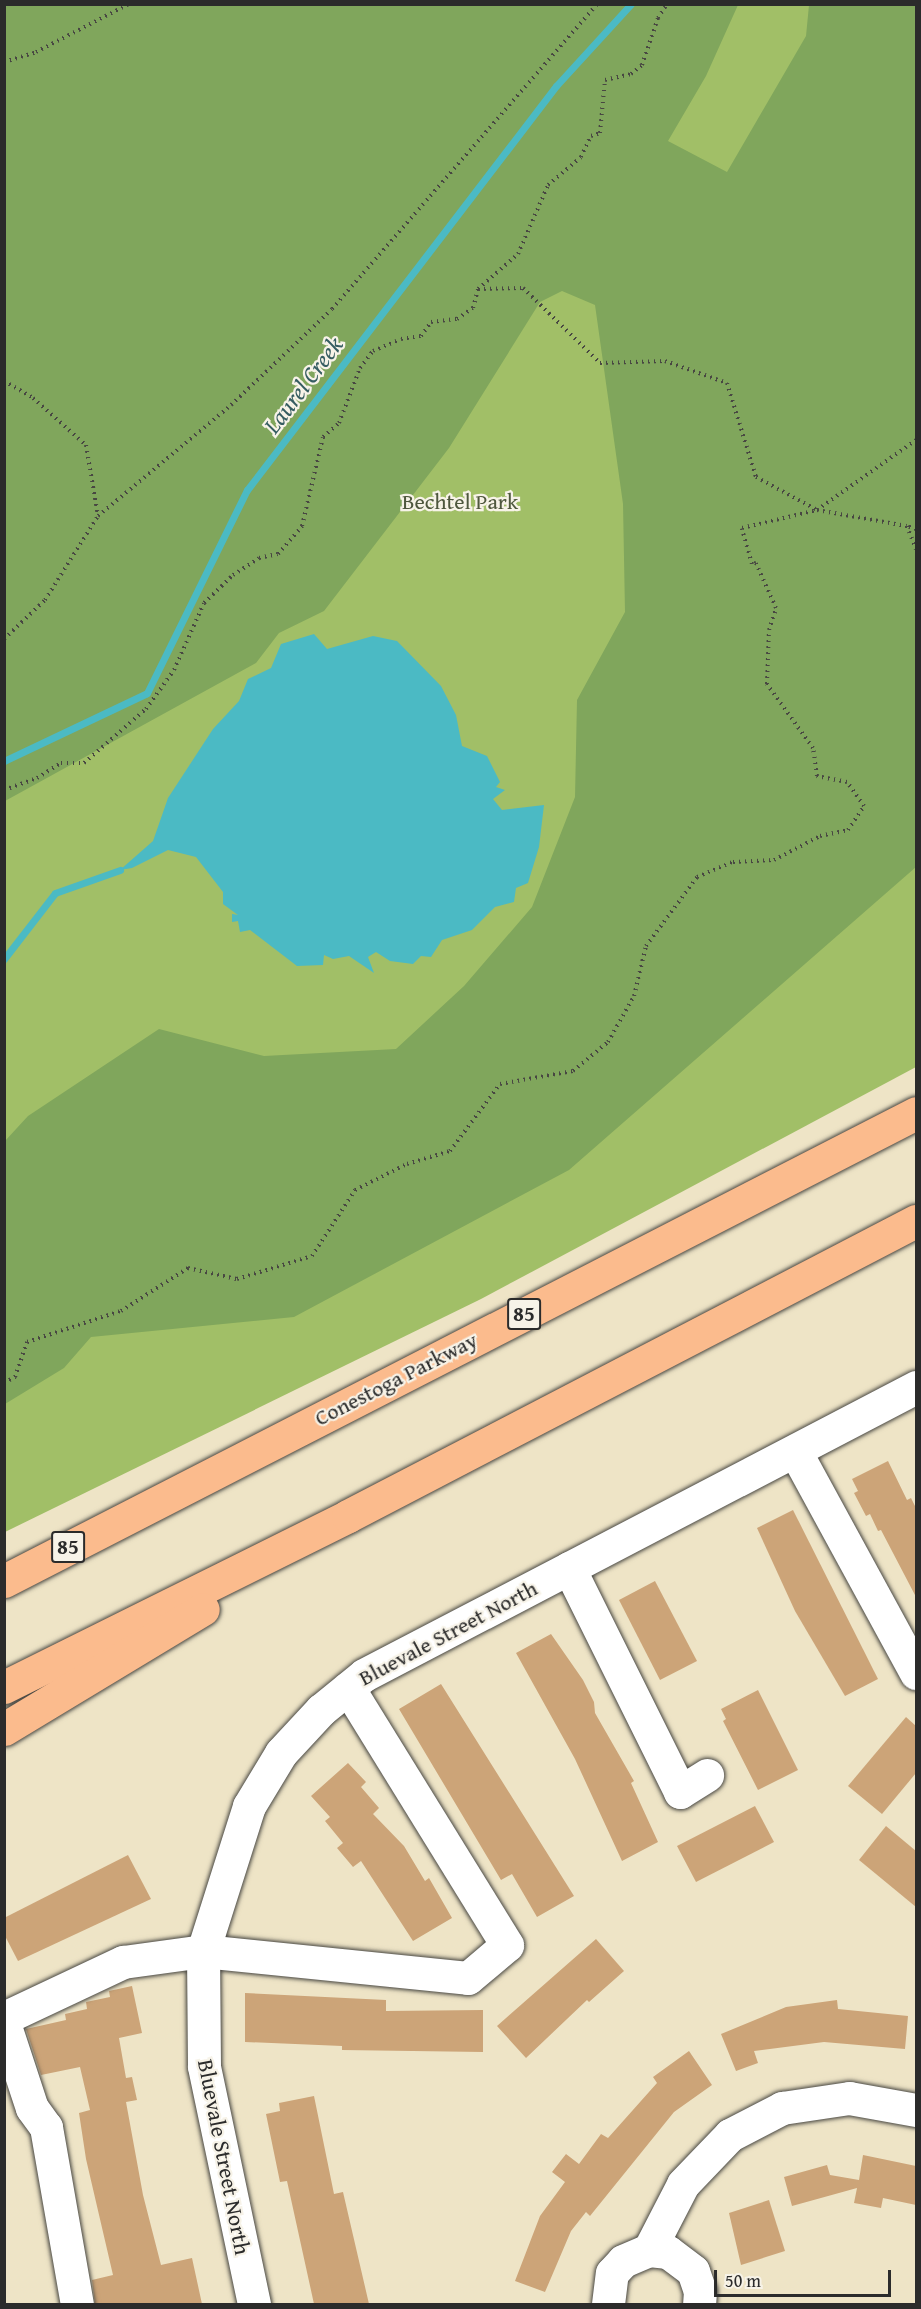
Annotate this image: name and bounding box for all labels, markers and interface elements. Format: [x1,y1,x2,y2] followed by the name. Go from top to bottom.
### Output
[257,331,349,439] water label: Laurel Creek
[402,489,518,515] park label: Bechtel Park
[506,1296,542,1332] road number: 85
[310,1327,482,1431] street label: Conestoga Parkway
[50,1529,86,1565] road number: 85
[354,1575,542,1691] street label: Bluevale Street North
[192,2057,256,2257] street label: Bluevale Street North
[717,2258,894,2296] scale bar
[725,2267,761,2294] text: 50 m

